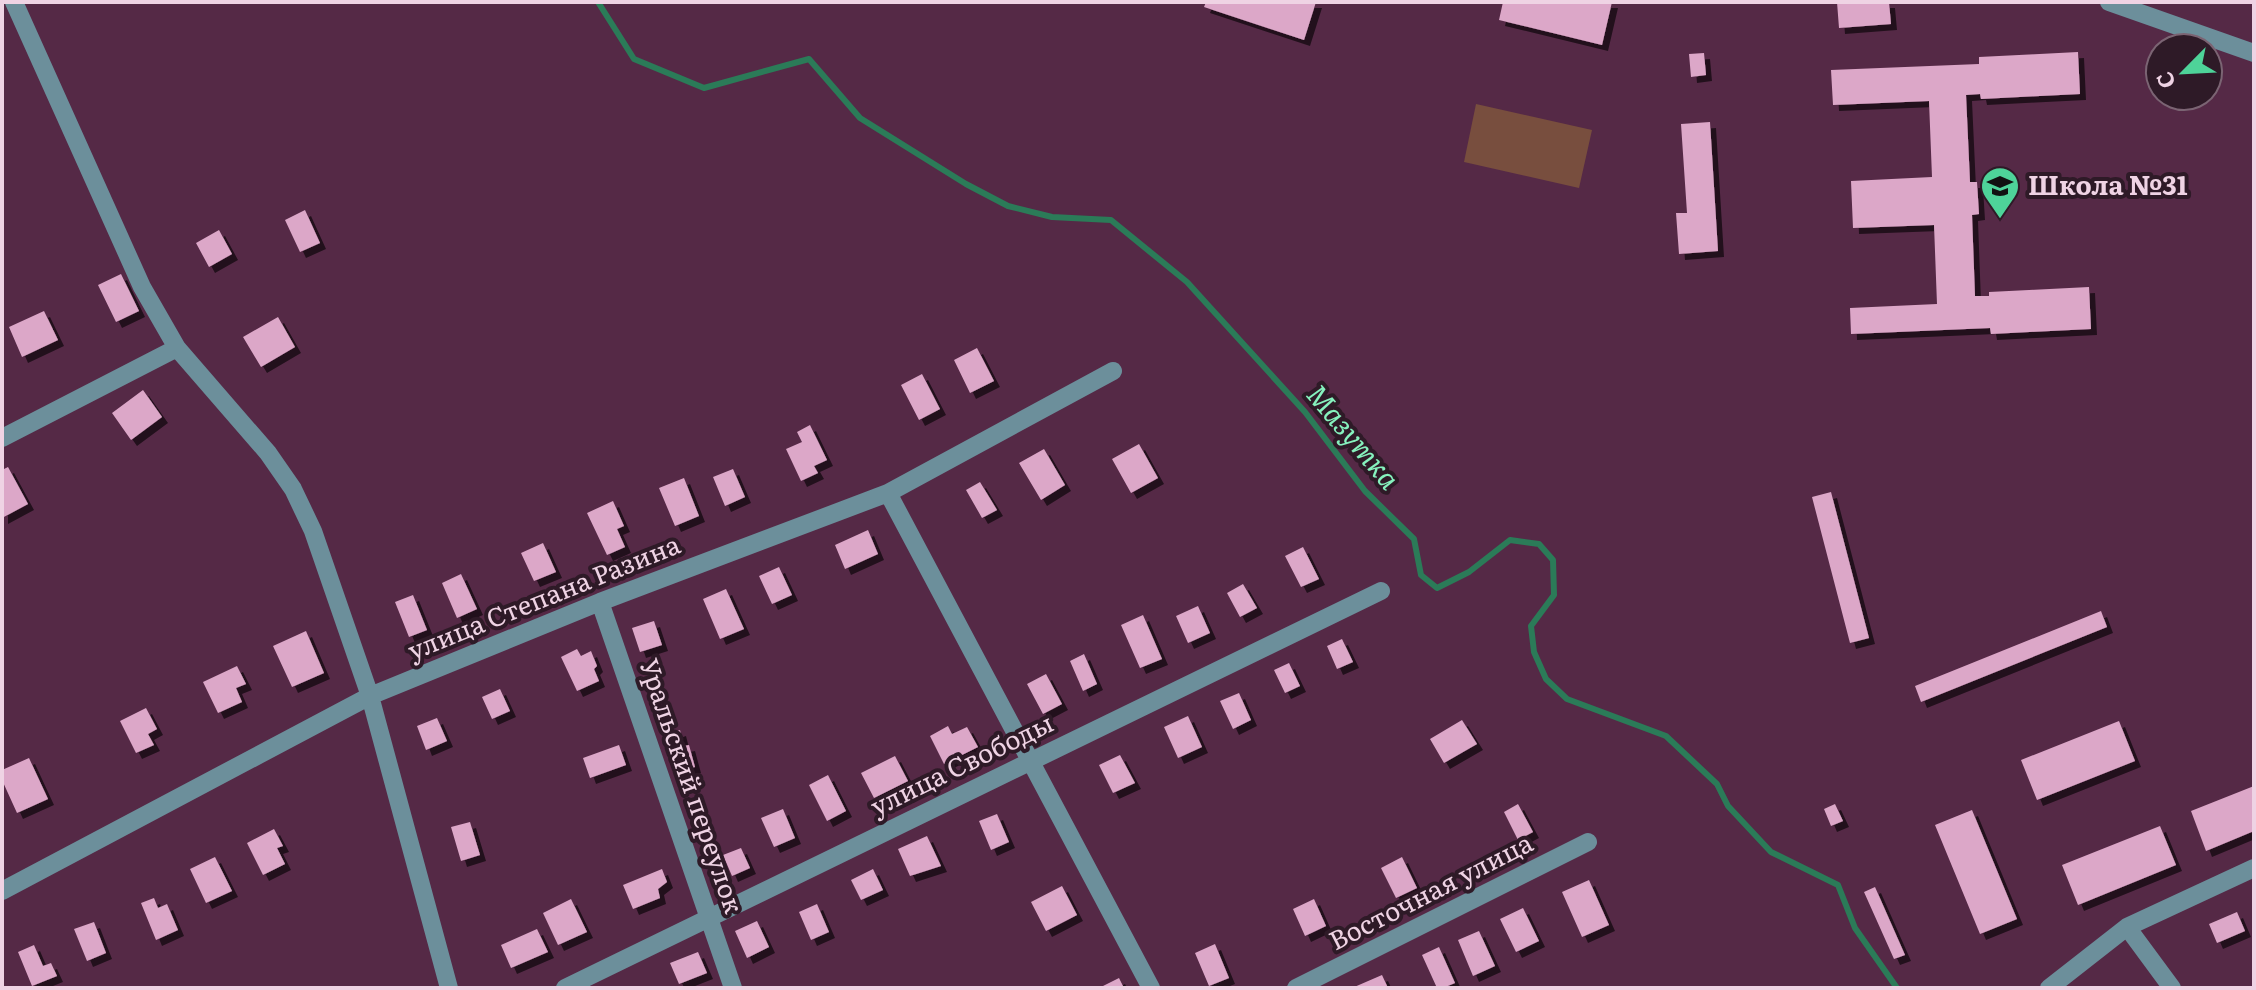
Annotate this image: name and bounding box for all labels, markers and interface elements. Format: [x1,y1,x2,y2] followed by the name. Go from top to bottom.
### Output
[2144,32,2224,112] north arrow
[2146,67,2183,95] text: С
[2028,164,2188,203] place label: Школа №31
[1979,165,2021,220] school or university icon: Школа №31
[1298,374,1411,497] water label: Мазутка
[401,523,685,668] street label: улица Степана Разина
[631,653,755,918] street label: Уральский переулок
[863,701,1059,824] street label: улица Свободы
[1321,821,1539,958] street label: Восточная улица

